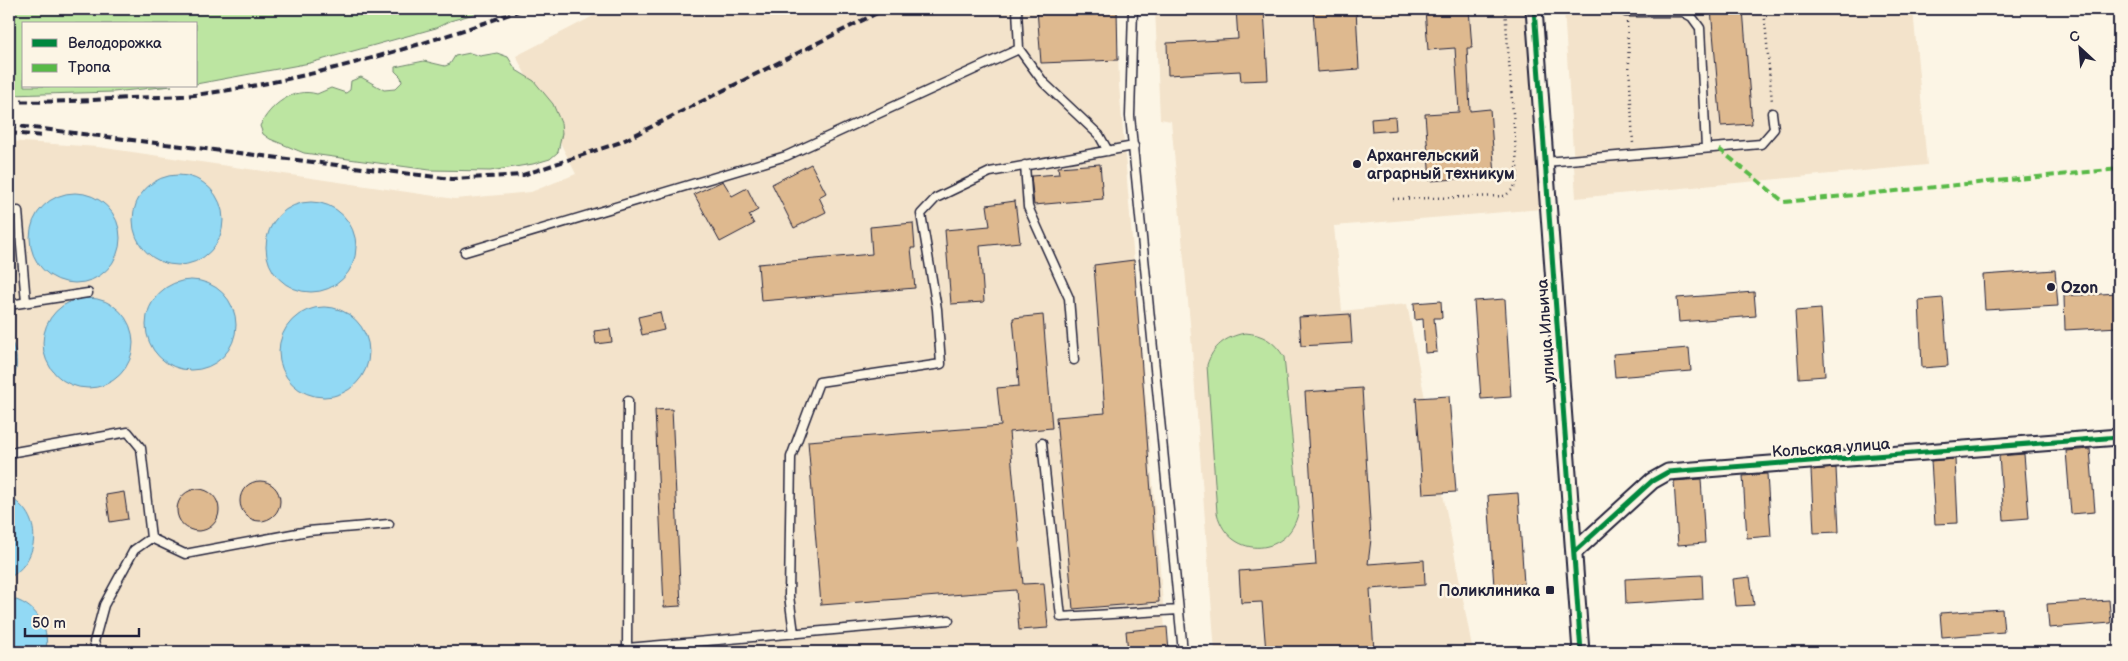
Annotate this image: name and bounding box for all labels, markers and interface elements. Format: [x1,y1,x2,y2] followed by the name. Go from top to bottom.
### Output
[22,22,198,88] legend
[2056,22,2106,72] north arrow
[2066,27,2083,47] text: С
[68,34,162,53] text: Велодорожка
[68,58,111,77] text: Тропа
[1366,147,1515,184] place label: Архангельский аграрный техникум
[1351,158,1363,170] marker: Архангельский аграрный техникум
[1533,278,1560,383] street label: улица Ильича
[2061,279,2098,298] place label: Ozon
[2045,281,2057,293] marker: Ozon
[1771,435,1891,462] street label: Кольская улица
[1439,582,1541,601] place label: Поликлиника
[1544,584,1556,596] marker: Поликлиника
[25,606,139,638] scale bar
[32,614,66,633] text: 50 m

